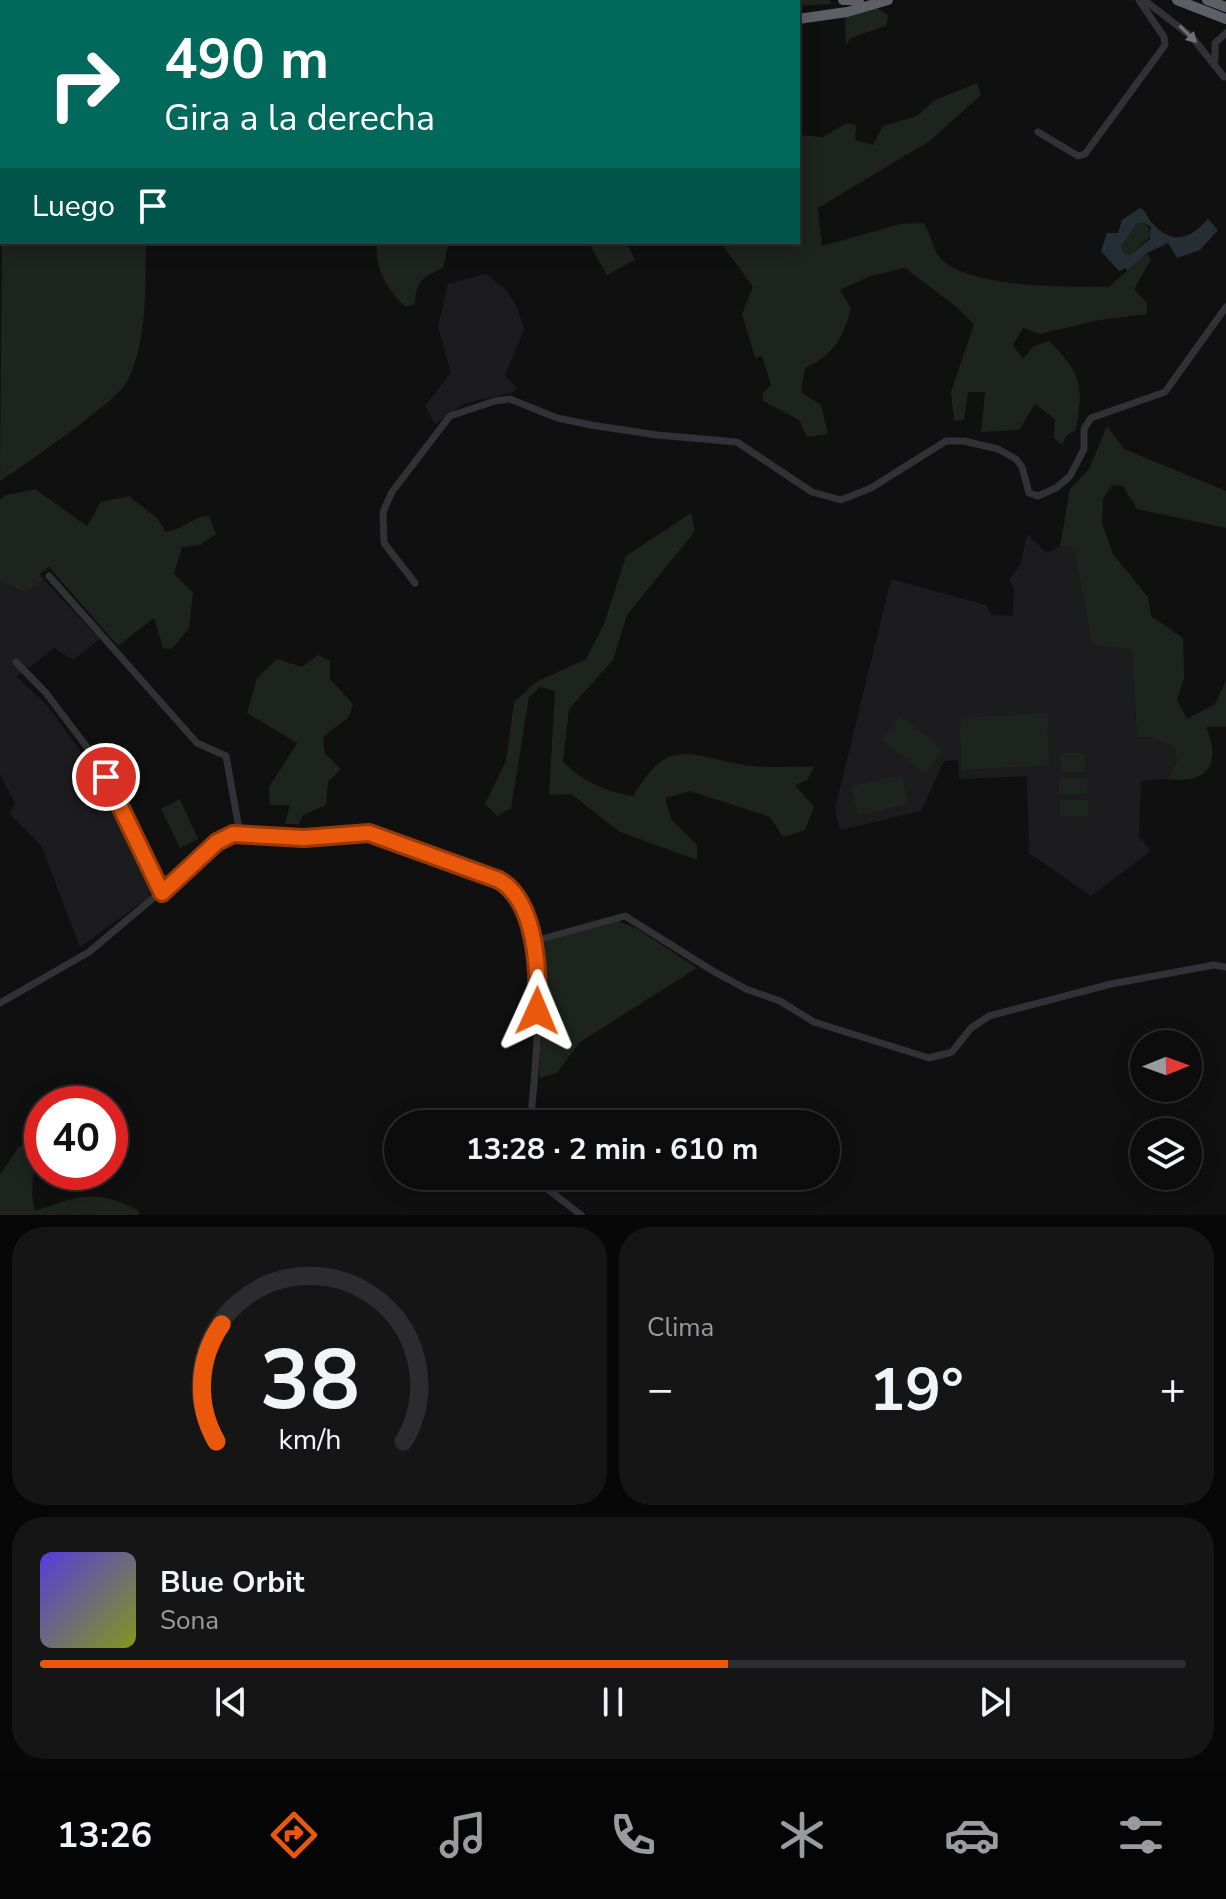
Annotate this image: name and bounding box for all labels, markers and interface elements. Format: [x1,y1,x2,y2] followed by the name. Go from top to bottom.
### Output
[164,21,329,98] text: 490 m
[1178,24,1197,43] one-way arrow
[32,32,136,136] icon: right
[164,94,435,143] text: Gira a la derecha
[131,184,175,228] icon: arrive
[32,186,115,227] text: Luego
[72,743,140,811] pin
[84,755,128,799] icon: arrive
[495,969,579,1053] position arrow
[1130,1030,1202,1102] north arrow
[1130,1030,1202,1190] map controls
[24,1086,128,1190] speed limit sign: 40
[1130,1118,1202,1190] button: layers
[466,1129,758,1170] text: 13:28 · 2 min · 610 m
[647,1310,714,1345] text: Clima
[260,1324,359,1437] text: 38
[869,1349,964,1431] text: 19°
[647,1360,673,1420] text: −
[1160,1360,1186,1420] text: +
[278,1420,341,1459] text: km/h
[160,1562,304,1603] text: Blue Orbit
[160,1603,219,1638] text: Sona
[209,1680,253,1724] icon: previous
[591,1680,635,1724] icon: pause
[973,1680,1017,1724] icon: next
[266,1807,322,1863] icon: directions
[435,1807,491,1863] icon: music
[605,1807,661,1863] icon: phone
[774,1807,830,1863] icon: climate
[944,1807,1000,1863] icon: car
[1113,1807,1169,1863] icon: filters
[57,1811,152,1860] text: 13:26

